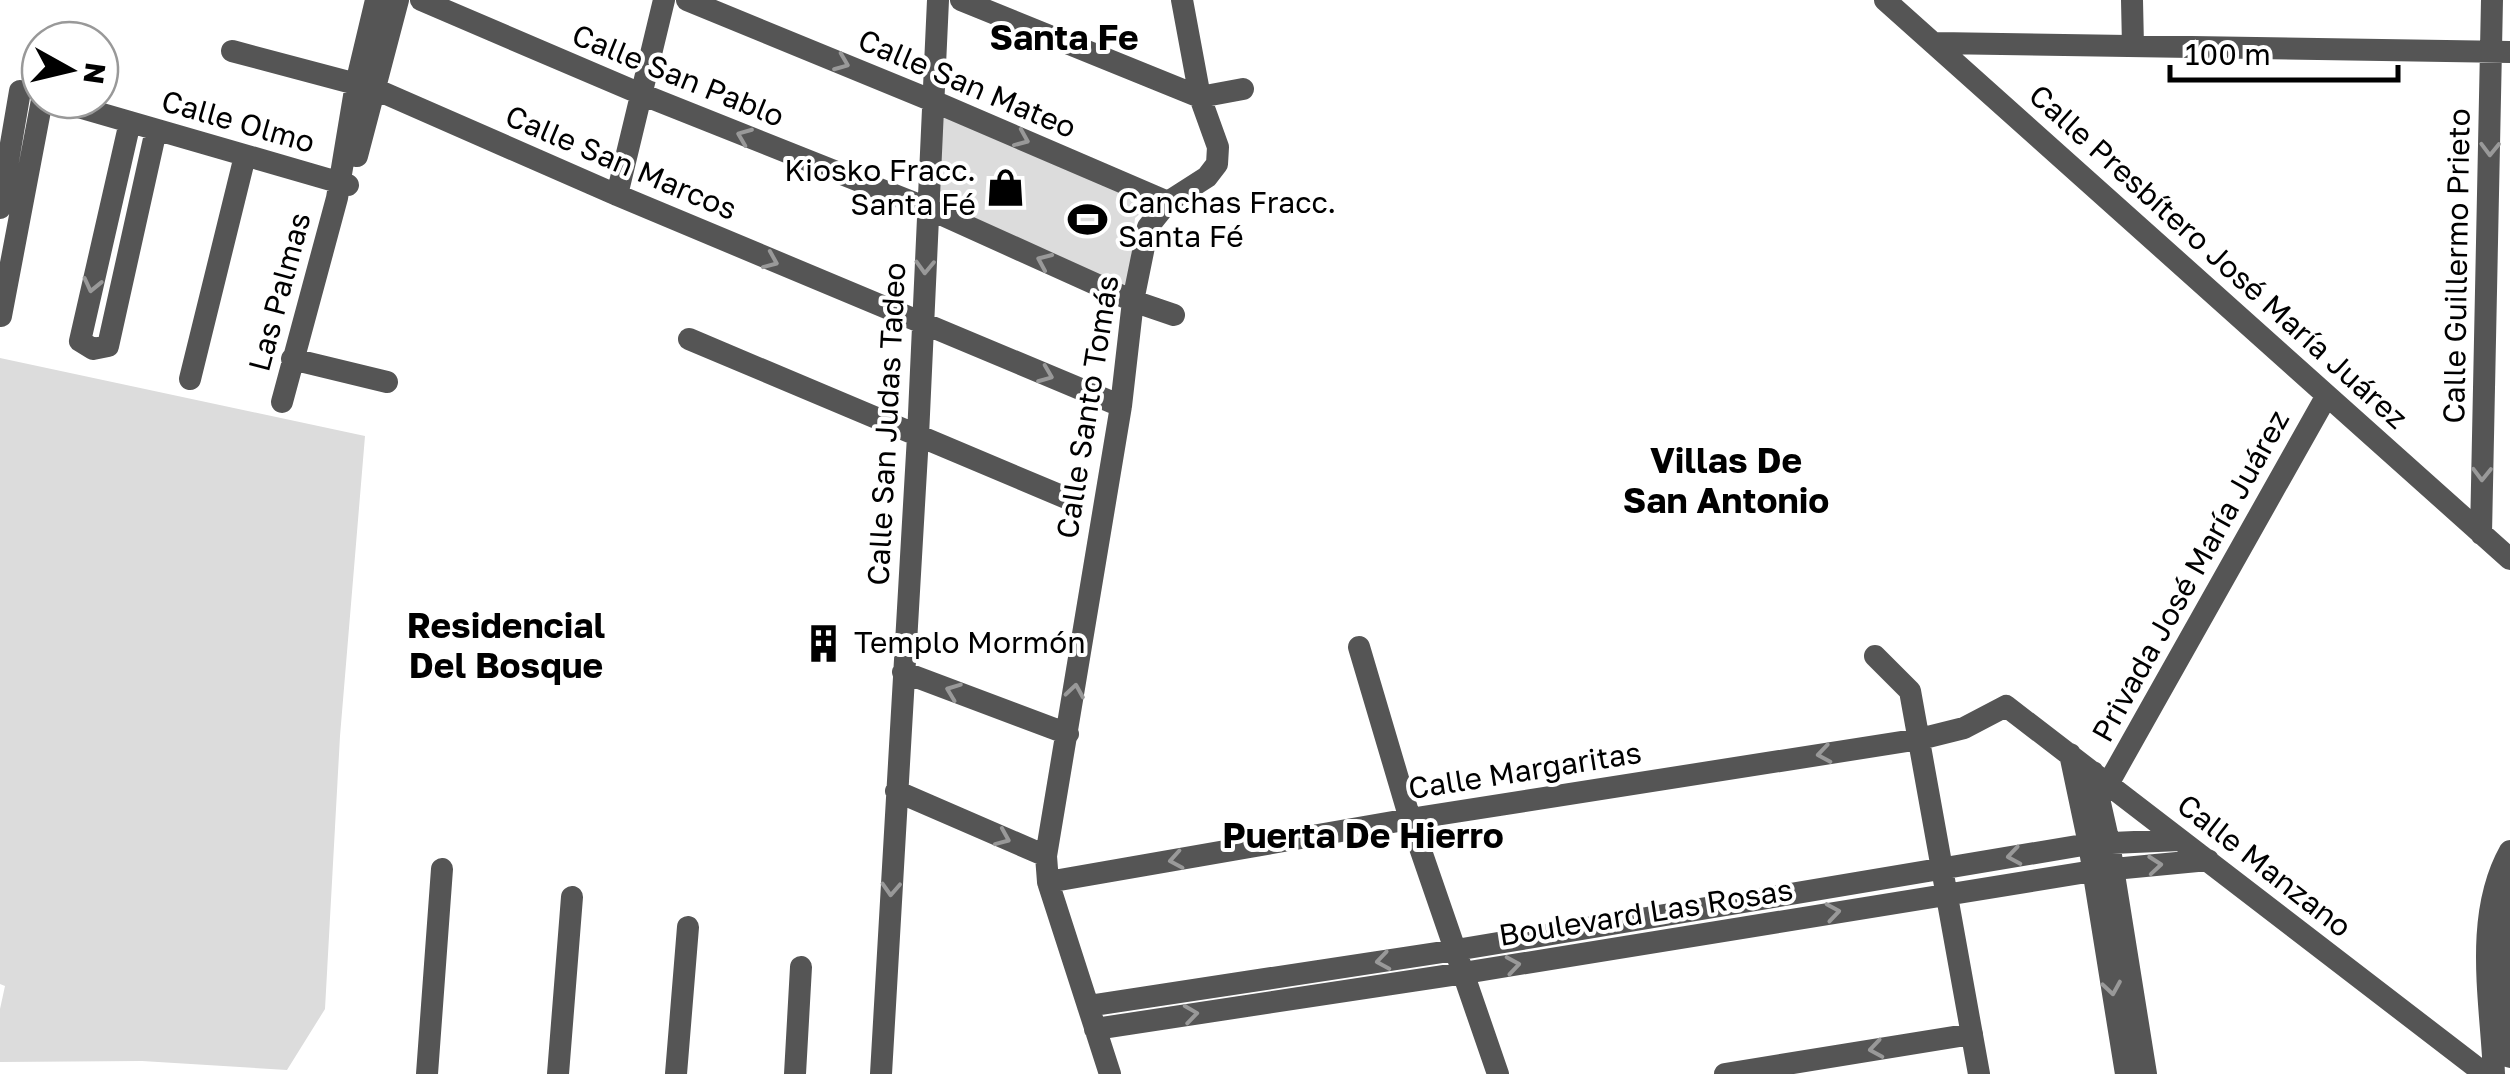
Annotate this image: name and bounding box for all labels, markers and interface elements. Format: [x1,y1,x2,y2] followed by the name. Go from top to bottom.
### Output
[567,16,790,134] street label: Calle San Pablo
[989,16,1139,58] district label: Santa Fe
[20,20,120,120] north arrow
[2170,20,2398,82] scale bar
[853,21,1082,145] street label: Calle San Mateo
[2185,36,2271,72] text: 100 m
[832,52,849,72] one-way arrow
[77,61,113,86] text: N
[2022,77,2415,436] street label: Calle Presbítero José María Juárez
[158,82,319,160] street label: Calle Olmo
[500,97,742,227] street label: Calle San Marcos
[2435,108,2477,424] street label: Calle Guillermo Prieto
[737,127,754,147] one-way arrow
[1012,127,1030,147] one-way arrow
[2479,142,2501,158] one-way arrow
[784,152,976,222] place label: Kiosko Fracc. Santa Fé
[985,167,1027,209] shop icon: Kiosko Fracc. Santa Fé
[1118,184,1336,254] place label: Canchas Fracc. Santa Fé
[1067,199,1109,241] sports icon: Canchas Fracc. Santa Fé
[241,208,318,375] street label: Las Palmas
[761,249,779,269] one-way arrow
[1036,253,1054,273] one-way arrow
[914,259,935,275] one-way arrow
[860,261,912,586] street label: Calle San Judas Tadeo
[1048,273,1126,541] street label: Calle Santo Tomás
[83,276,104,293] one-way arrow
[1036,364,1053,384] one-way arrow
[2084,404,2296,748] street label: Privada José María Juárez
[1623,439,1829,521] district label: Villas De San Antonio
[2471,468,2493,483] one-way arrow
[407,604,606,686] district label: Residencial Del Bosque
[803,622,845,664] building icon: Templo Mormón
[854,624,1086,660] place label: Templo Mormón
[945,682,962,703] one-way arrow
[1063,683,1084,700] one-way arrow
[1406,734,1644,806] street label: Calle Margaritas
[1816,743,1832,764] one-way arrow
[2170,786,2359,944] street label: Calle Manzano
[1222,814,1504,856] district label: Puerta De Hierro
[993,826,1011,846] one-way arrow
[2006,845,2022,866] one-way arrow
[1168,849,1185,870] one-way arrow
[2147,854,2163,876] one-way arrow
[1496,871,1795,953] street label: Boulevard Las Rosas
[881,881,902,897] one-way arrow
[1825,902,1842,923] one-way arrow
[1374,950,1391,971] one-way arrow
[1504,956,1521,977] one-way arrow
[2101,980,2122,996] one-way arrow
[1183,1005,1200,1026] one-way arrow
[1868,1038,1884,1059] one-way arrow

